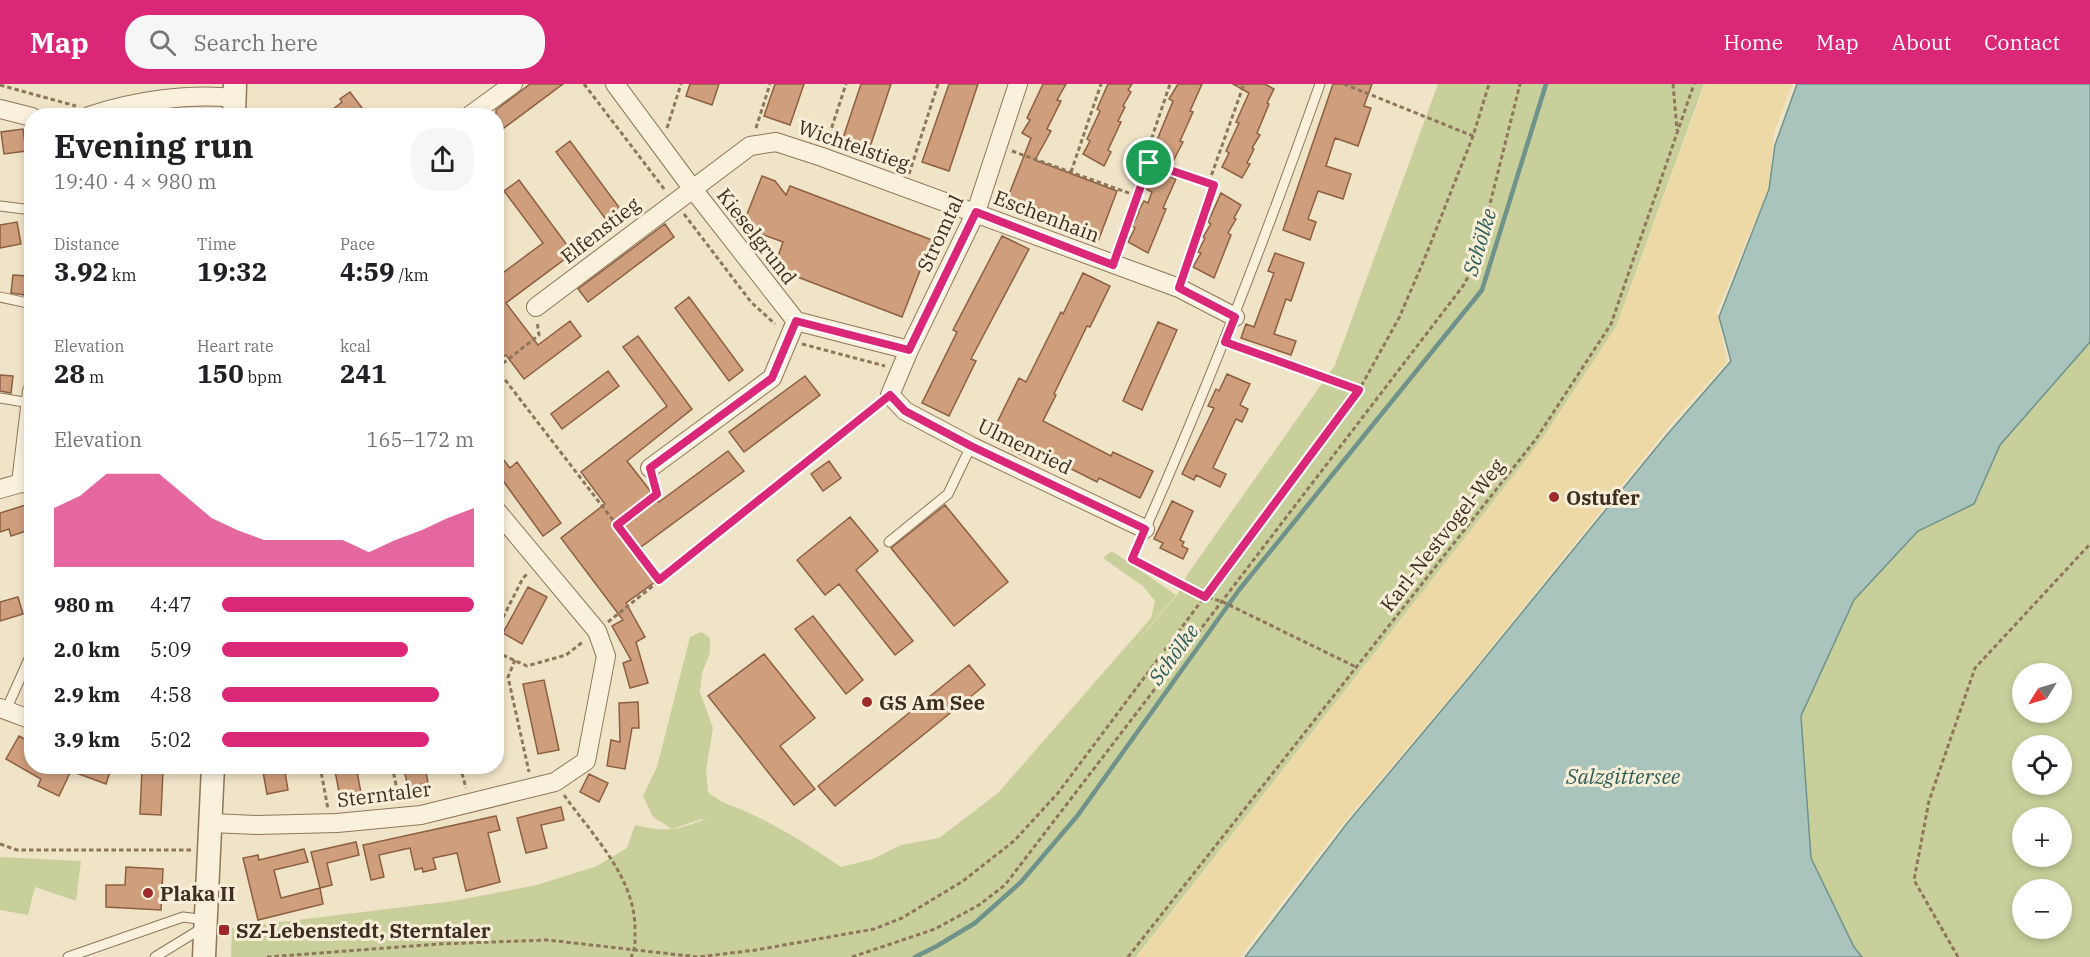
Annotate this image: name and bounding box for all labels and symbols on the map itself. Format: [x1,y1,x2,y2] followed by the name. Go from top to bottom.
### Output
[795,113,914,177] street label: Wichtelstieg
[1123,137,1174,188] pin
[711,182,803,290] street label: Kieselgrund
[990,183,1104,249] street label: Eschenhain
[555,190,645,269] street label: Elfenstieg
[910,190,970,276] street label: Stromtal
[1455,204,1503,280] water label: Schölke
[973,412,1077,480] street label: Ulmenried
[1374,453,1510,617] street label: Karl-Nestvogel-Weg
[1566,484,1640,511] place label: Ostufer
[1547,490,1561,504] marker: Ostufer
[1141,617,1205,691] water label: Schölke
[2012,663,2072,723] north arrow
[879,689,985,716] place label: GS Am See
[860,695,874,709] marker: GS Am See
[1565,762,1681,790] water label: Salzgittersee
[335,775,433,813] street label: Sterntaler
[160,880,235,907] place label: Plaka II
[141,886,155,900] marker: Plaka II
[236,917,491,944] place label: SZ-Lebenstedt, Sterntaler
[217,923,231,937] marker: SZ-Lebenstedt, Sterntaler

